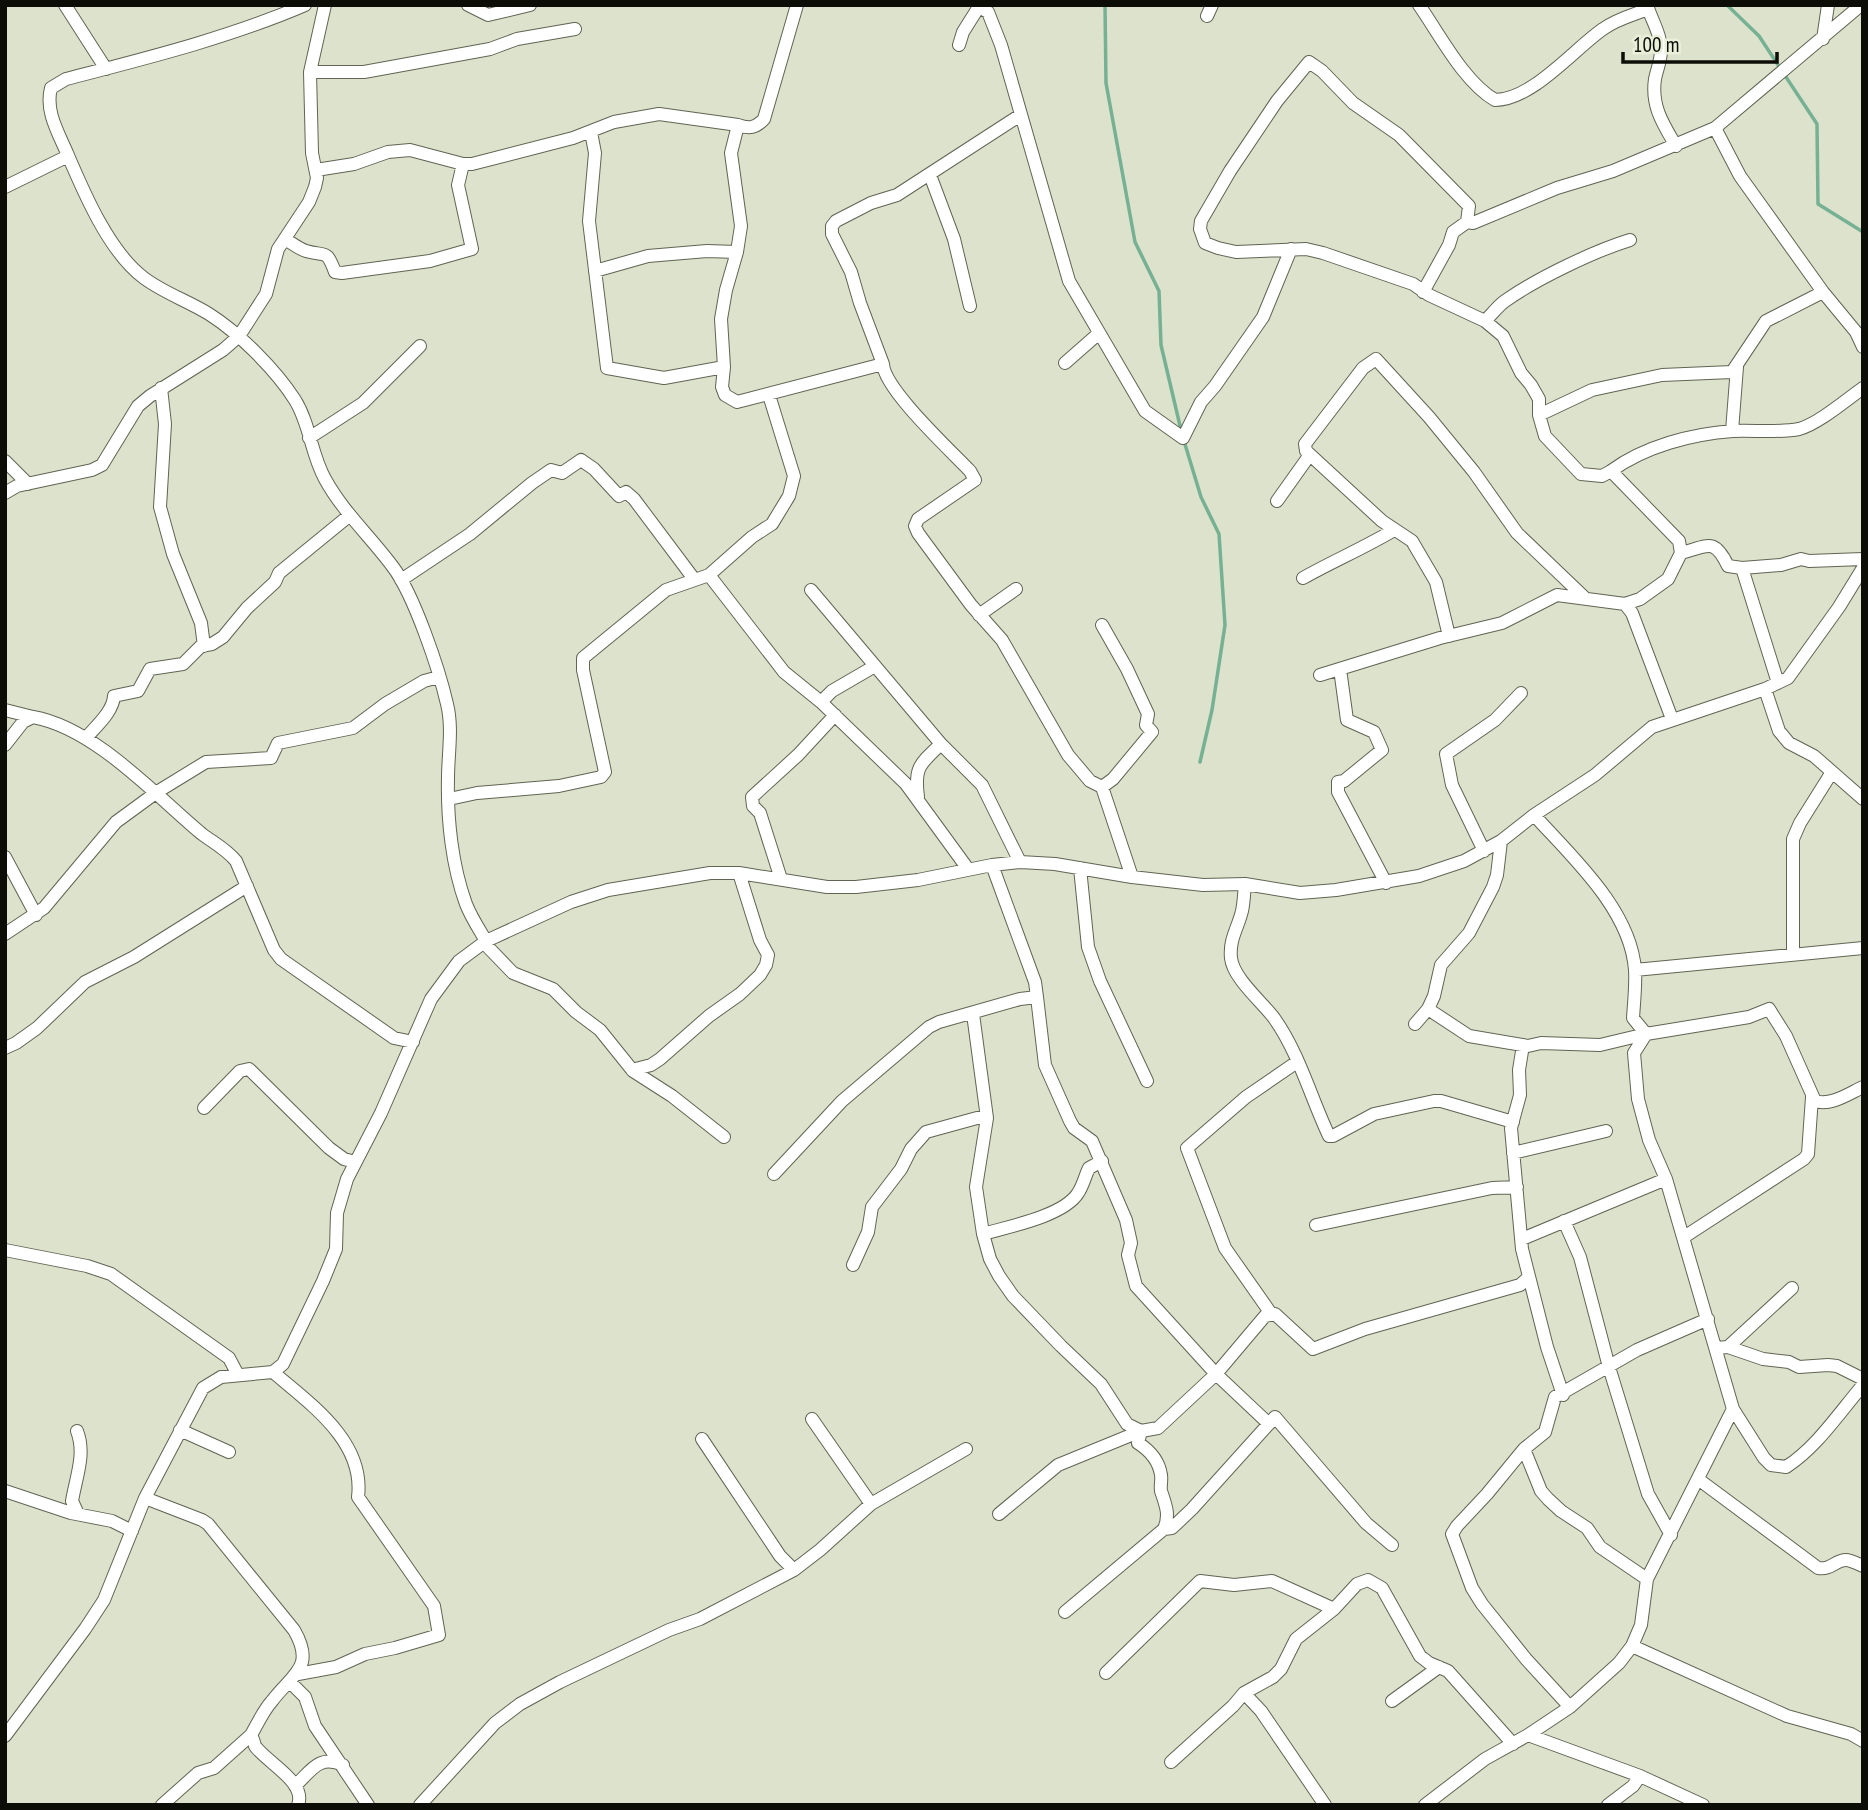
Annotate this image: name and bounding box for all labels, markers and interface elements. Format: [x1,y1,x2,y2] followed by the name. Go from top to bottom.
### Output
[1623,21,1777,65] scale bar
[1633,31,1679,58] text: 100 m

